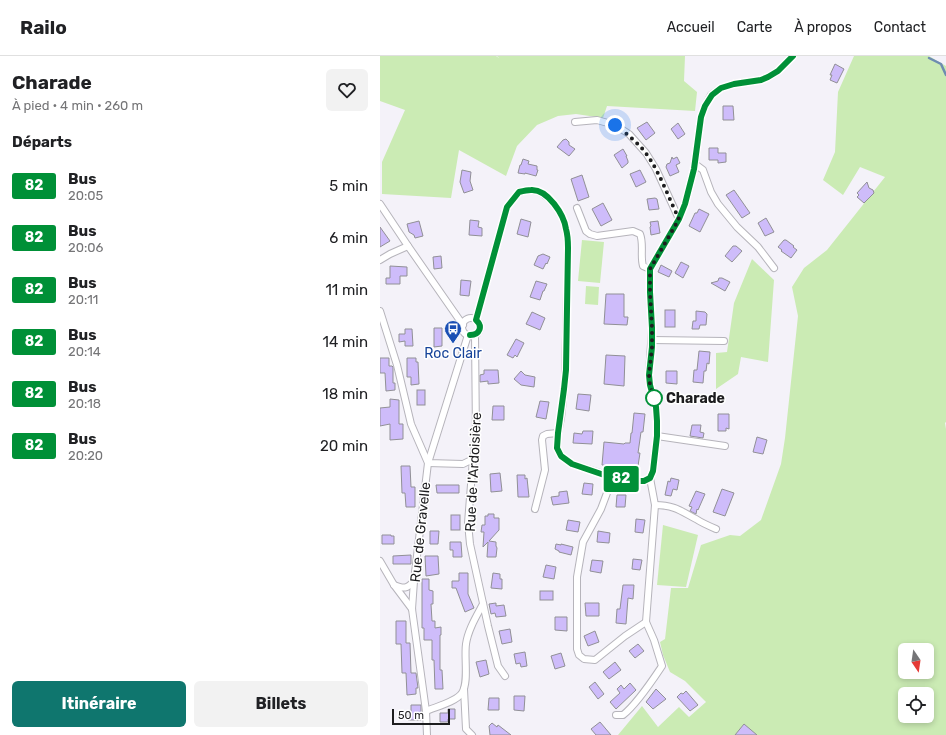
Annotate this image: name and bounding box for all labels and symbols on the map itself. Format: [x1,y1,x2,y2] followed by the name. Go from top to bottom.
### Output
[605,115,625,135] your location
[443,319,463,344] bus stop icon: Roc Clair
[424,345,482,362] place label: Roc Clair
[645,389,663,407] marker: Charade
[666,390,725,407] place label: Charade
[462,412,485,532] street label: Rue de l'Ardoisière
[603,466,639,492] line badge: 82
[407,481,434,583] street label: Rue de Gravelle
[898,643,934,679] north arrow
[392,707,450,726] scale bar

